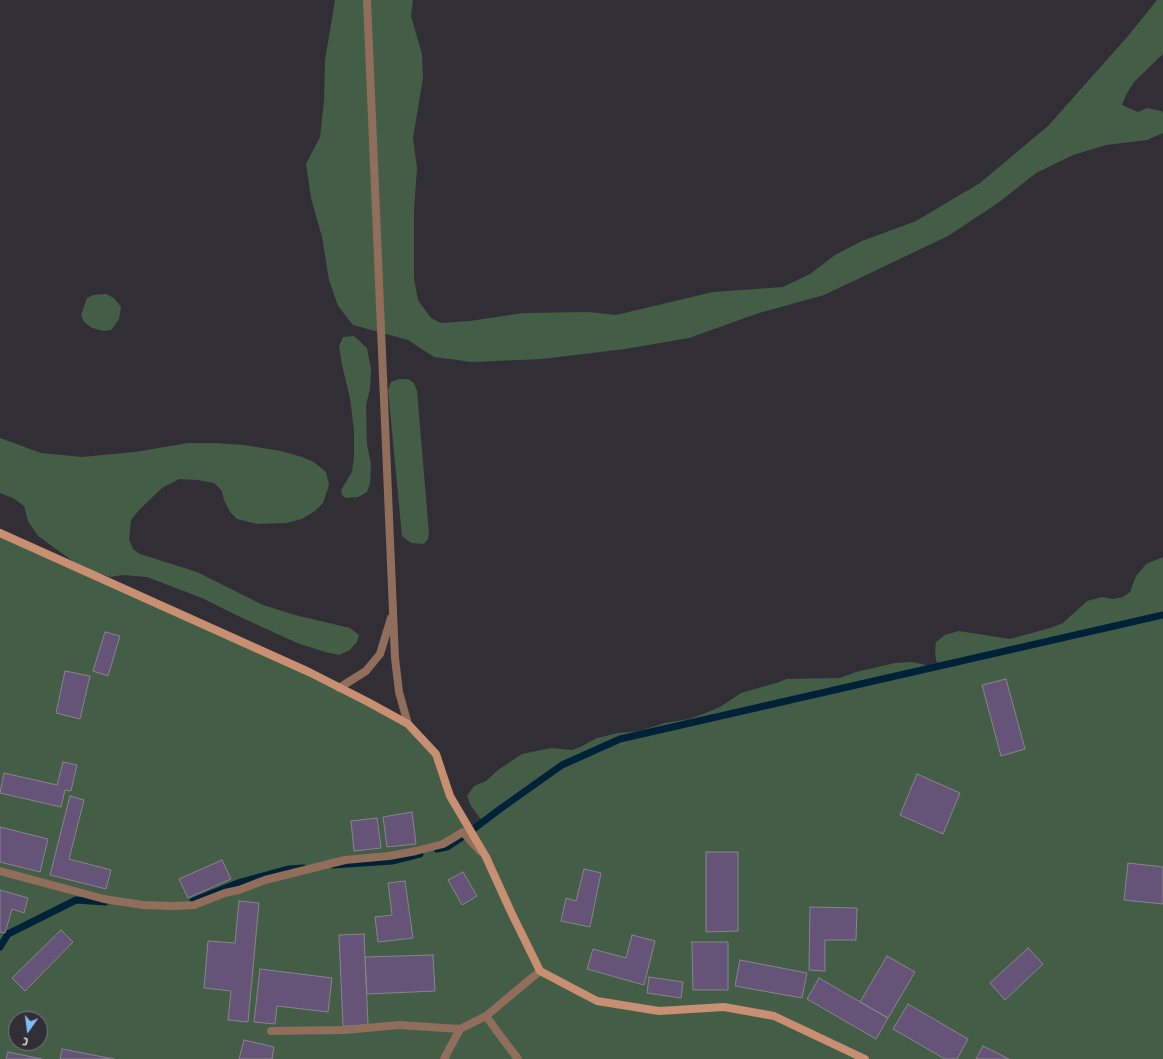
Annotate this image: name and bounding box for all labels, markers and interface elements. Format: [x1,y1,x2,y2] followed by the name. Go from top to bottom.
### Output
[8,1011,48,1051] north arrow
[21,1034,29,1049] text: С

